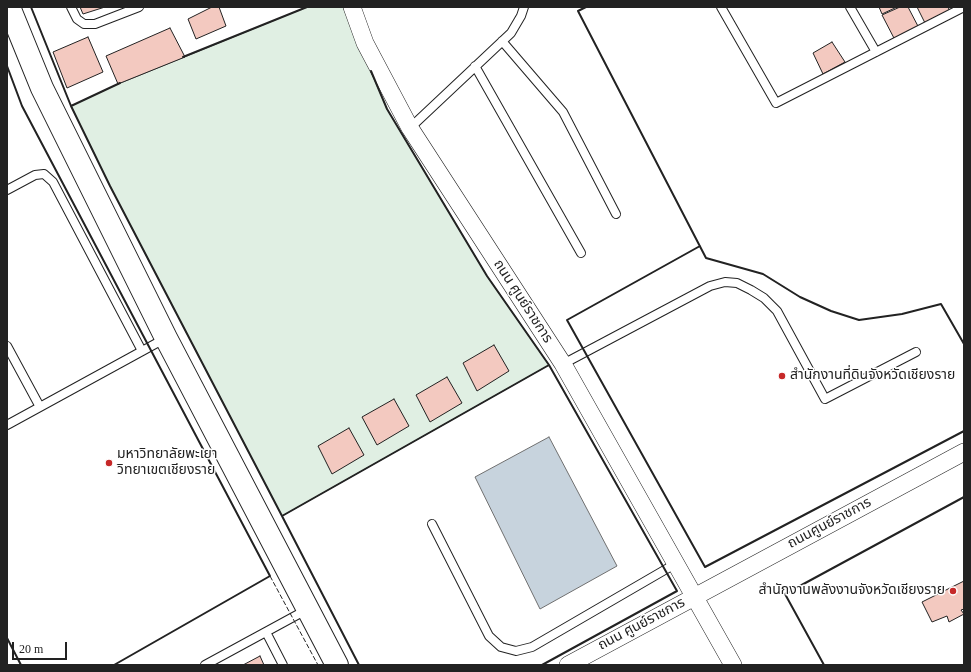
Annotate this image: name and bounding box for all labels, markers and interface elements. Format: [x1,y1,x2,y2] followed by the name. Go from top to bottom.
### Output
[489,257,555,347] street label: ถนน ศูนย์ราชการ
[790,368,955,384] place label: สำนักงานที่ดินจังหวัดเชียงราย
[777,371,787,381] marker: สำนักงานที่ดินจังหวัดเชียงราย
[117,447,217,480] place label: มหาวิทยาลัยพะเยา วิทยาเขตเชียงราย
[104,458,114,468] marker: มหาวิทยาลัยพะเยา วิทยาเขตเชียงราย
[785,495,875,553] street label: ถนนศูนย์ราชการ
[758,583,945,599] place label: สำนักงานพลังงานจังหวัดเชียงราย
[948,586,958,596] marker: สำนักงานพลังงานจังหวัดเชียงราย
[596,595,688,655] street label: ถนน ศูนย์ราชการ
[14,634,69,660] scale bar
[19,642,43,656] text: 20 m

